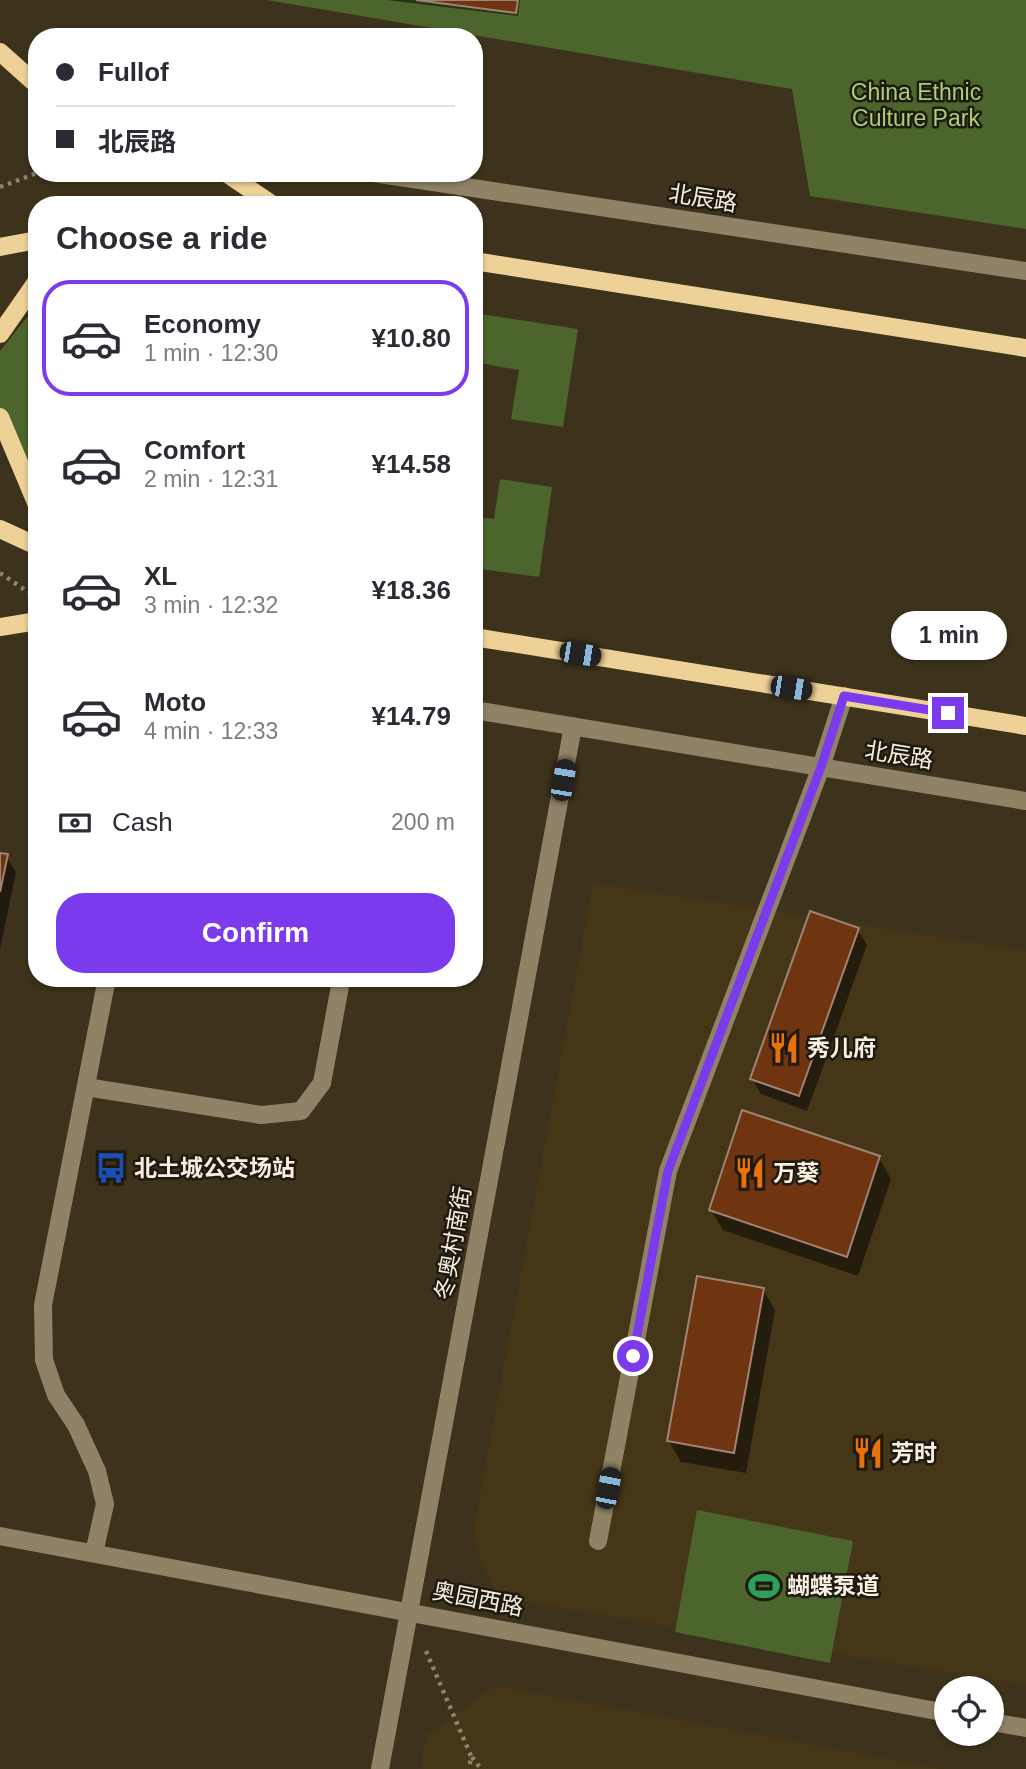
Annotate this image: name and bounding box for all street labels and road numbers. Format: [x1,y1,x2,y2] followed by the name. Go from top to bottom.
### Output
[667,180,739,216] street label: 北辰路
[863,737,935,773] street label: 北辰路
[430,1184,476,1302] street label: 冬奥村南街
[430,1577,526,1621] street label: 奥园西路

